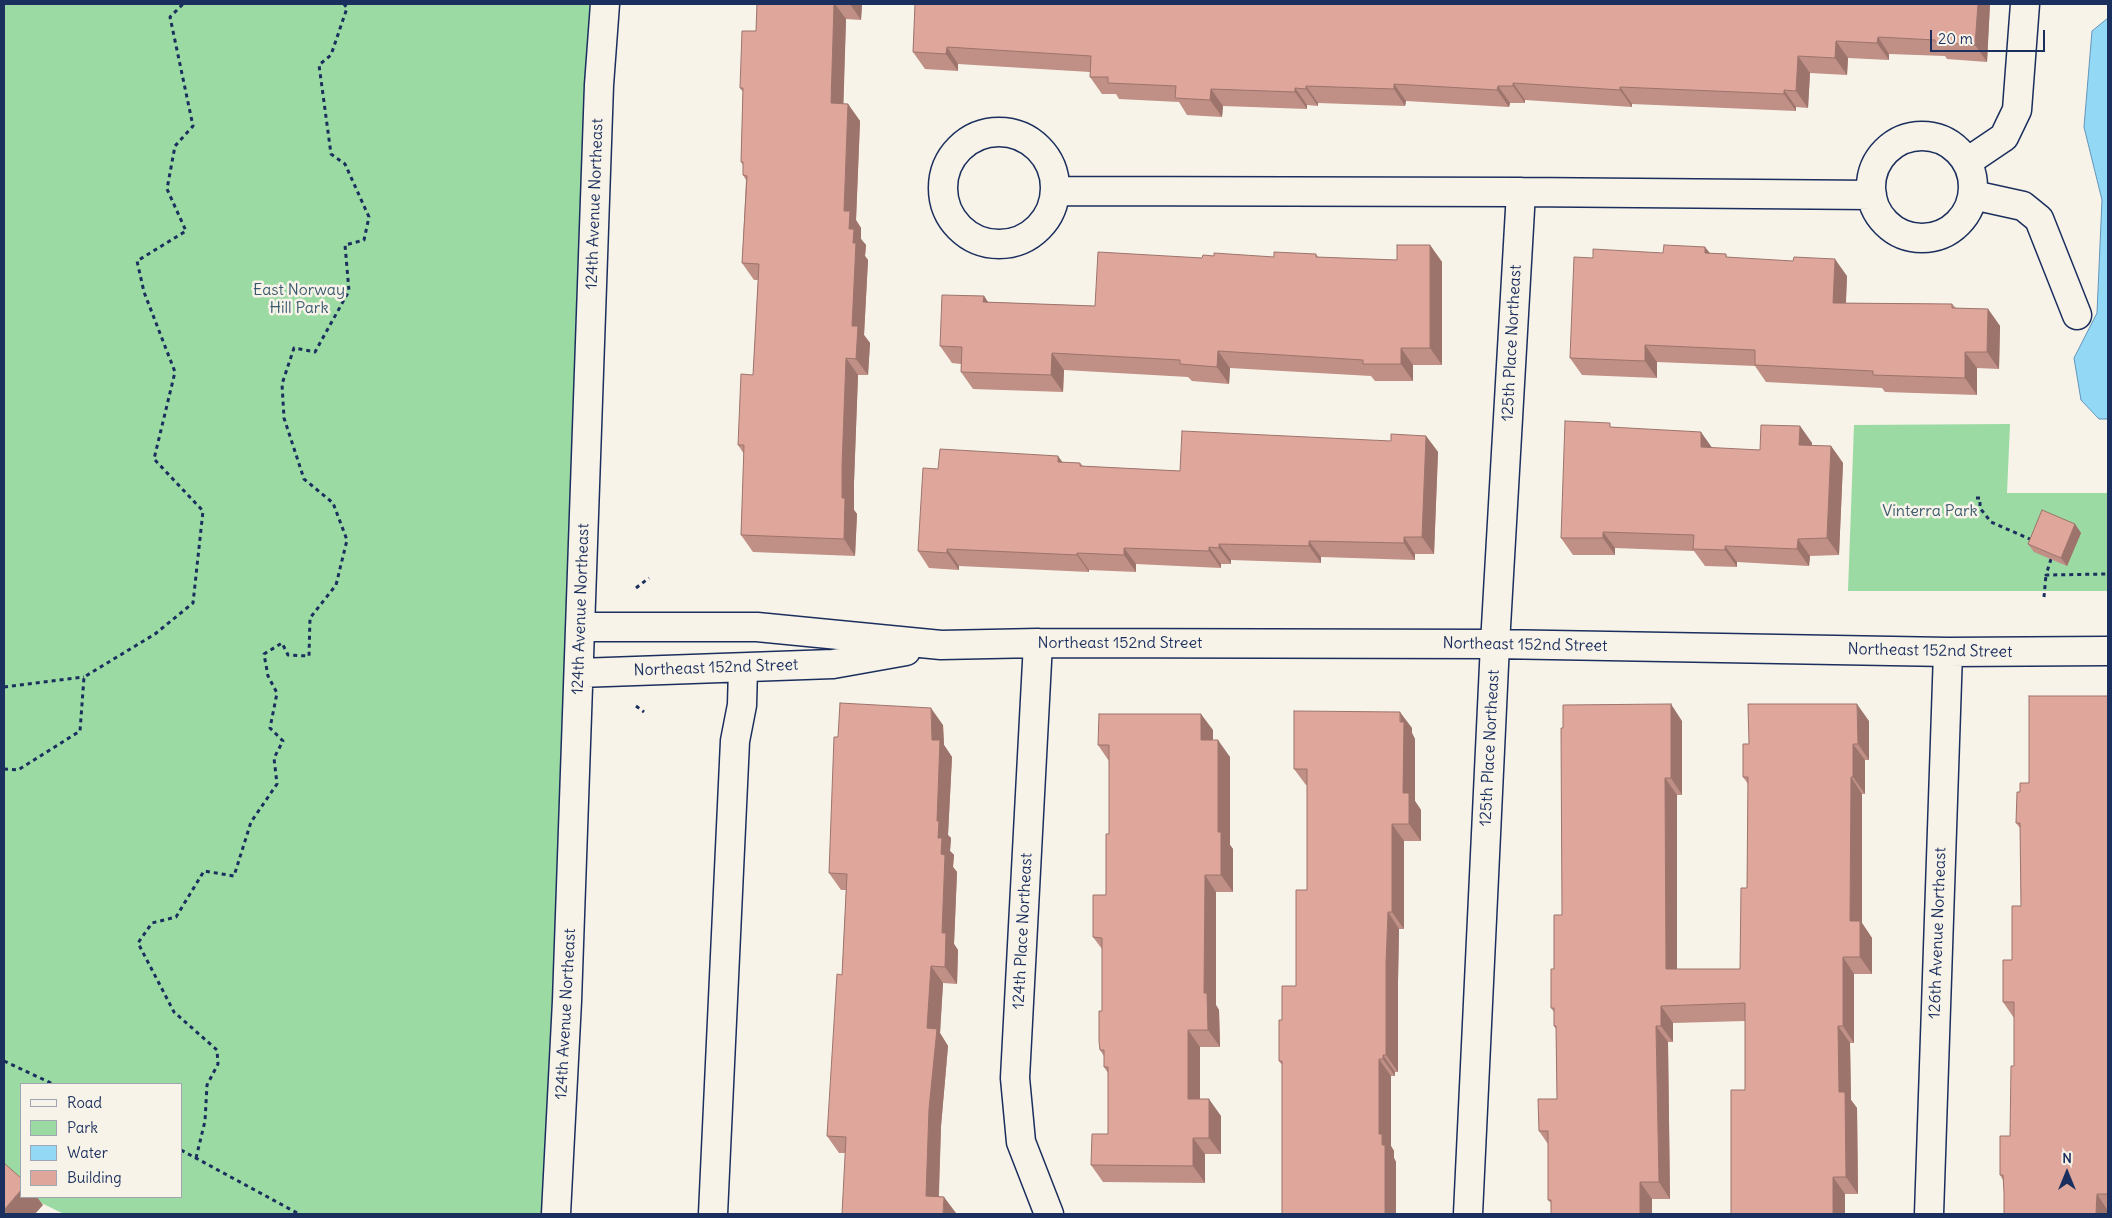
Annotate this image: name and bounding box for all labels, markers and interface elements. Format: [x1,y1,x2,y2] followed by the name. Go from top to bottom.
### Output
[1932,20,2047,52] scale bar
[1938,29,1973,48] text: 20 m
[582,118,608,290] street label: 124th Avenue Northeast
[1498,264,1526,422] street label: 125th Place Northeast
[253,280,345,318] park label: East Norway Hill Park
[1882,501,1978,521] park label: Vinterra Park
[568,523,594,695] street label: 124th Avenue Northeast
[1038,633,1202,653] street label: Northeast 152nd Street
[1442,634,1608,656] street label: Northeast 152nd Street
[1847,640,2013,662] street label: Northeast 152nd Street
[633,656,799,680] street label: Northeast 152nd Street
[1476,669,1504,827] street label: 125th Place Northeast
[1925,847,1951,1019] street label: 126th Avenue Northeast
[1009,852,1037,1010] street label: 124th Place Northeast
[552,928,580,1100] street label: 124th Avenue Northeast
[20,1083,182,1198] legend
[67,1093,102,1112] text: Road
[67,1118,98,1137] text: Park
[67,1143,108,1162] text: Water
[2042,1148,2092,1198] north arrow
[2062,1149,2072,1167] text: N
[67,1168,122,1187] text: Building

